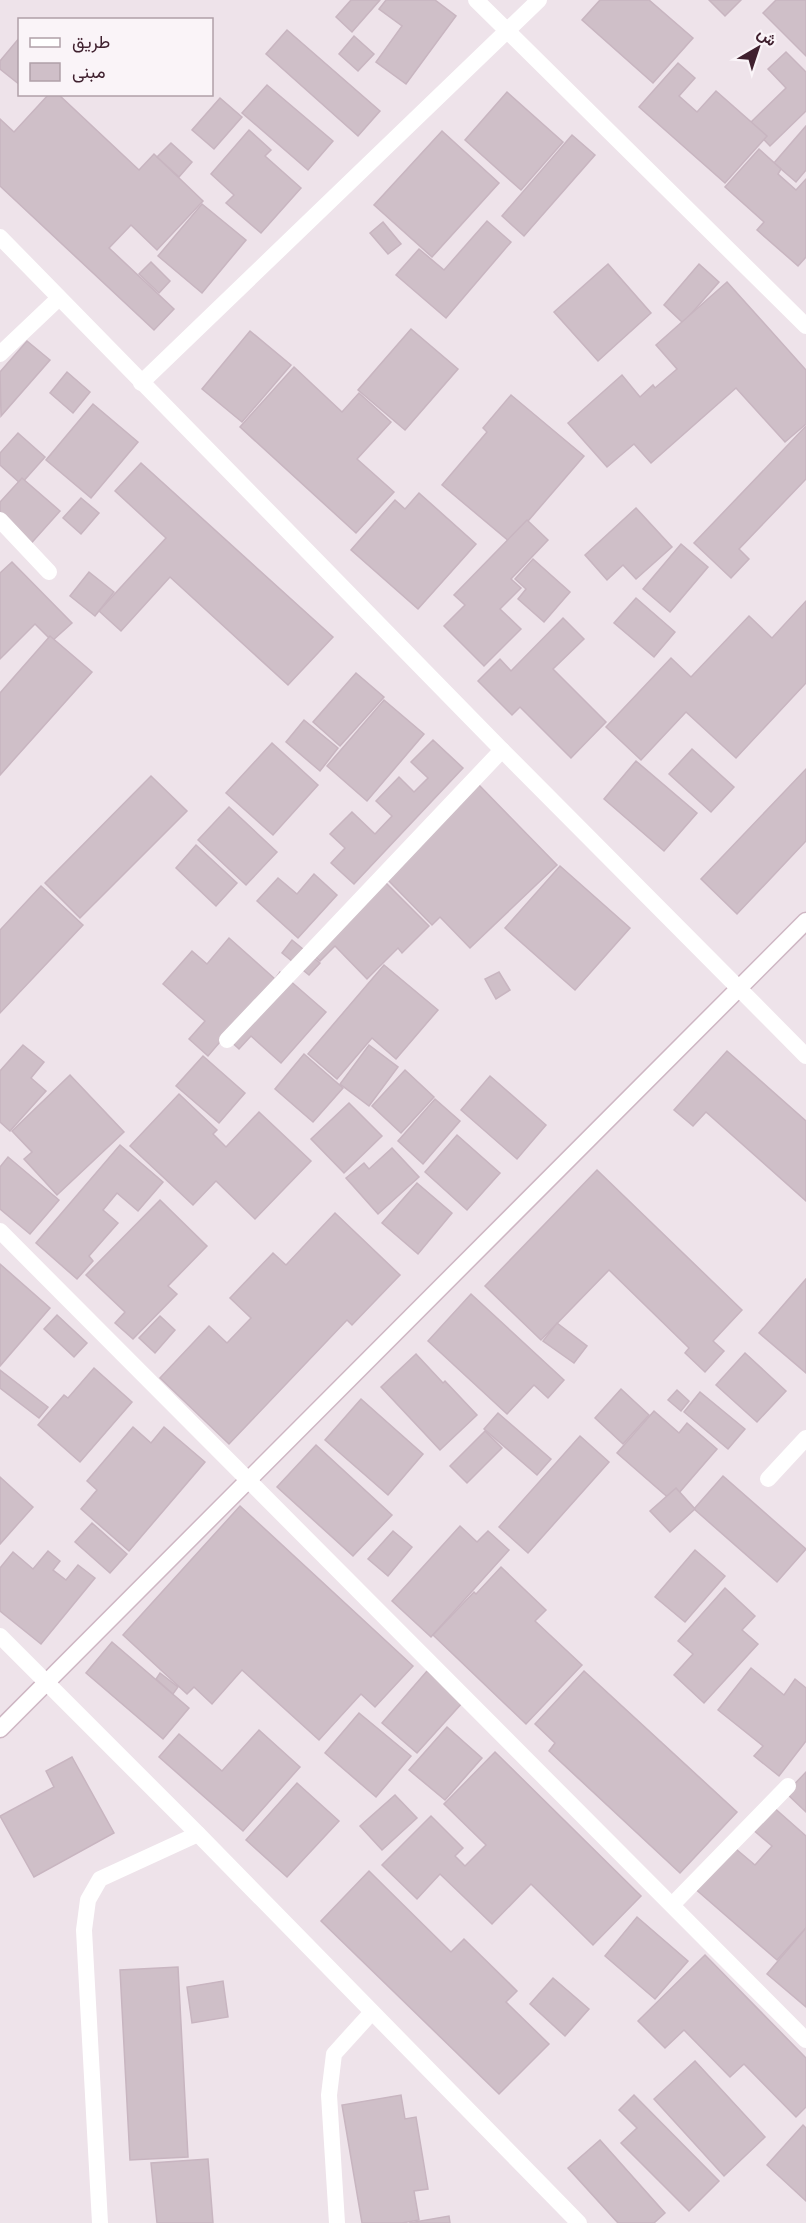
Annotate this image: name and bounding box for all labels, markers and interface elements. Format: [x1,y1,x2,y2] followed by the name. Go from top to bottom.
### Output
[18,18,213,96] legend
[728,18,788,78] north arrow
[754,23,781,50] text: ش
[72,30,110,53] text: طريق
[72,60,106,83] text: مبنى

